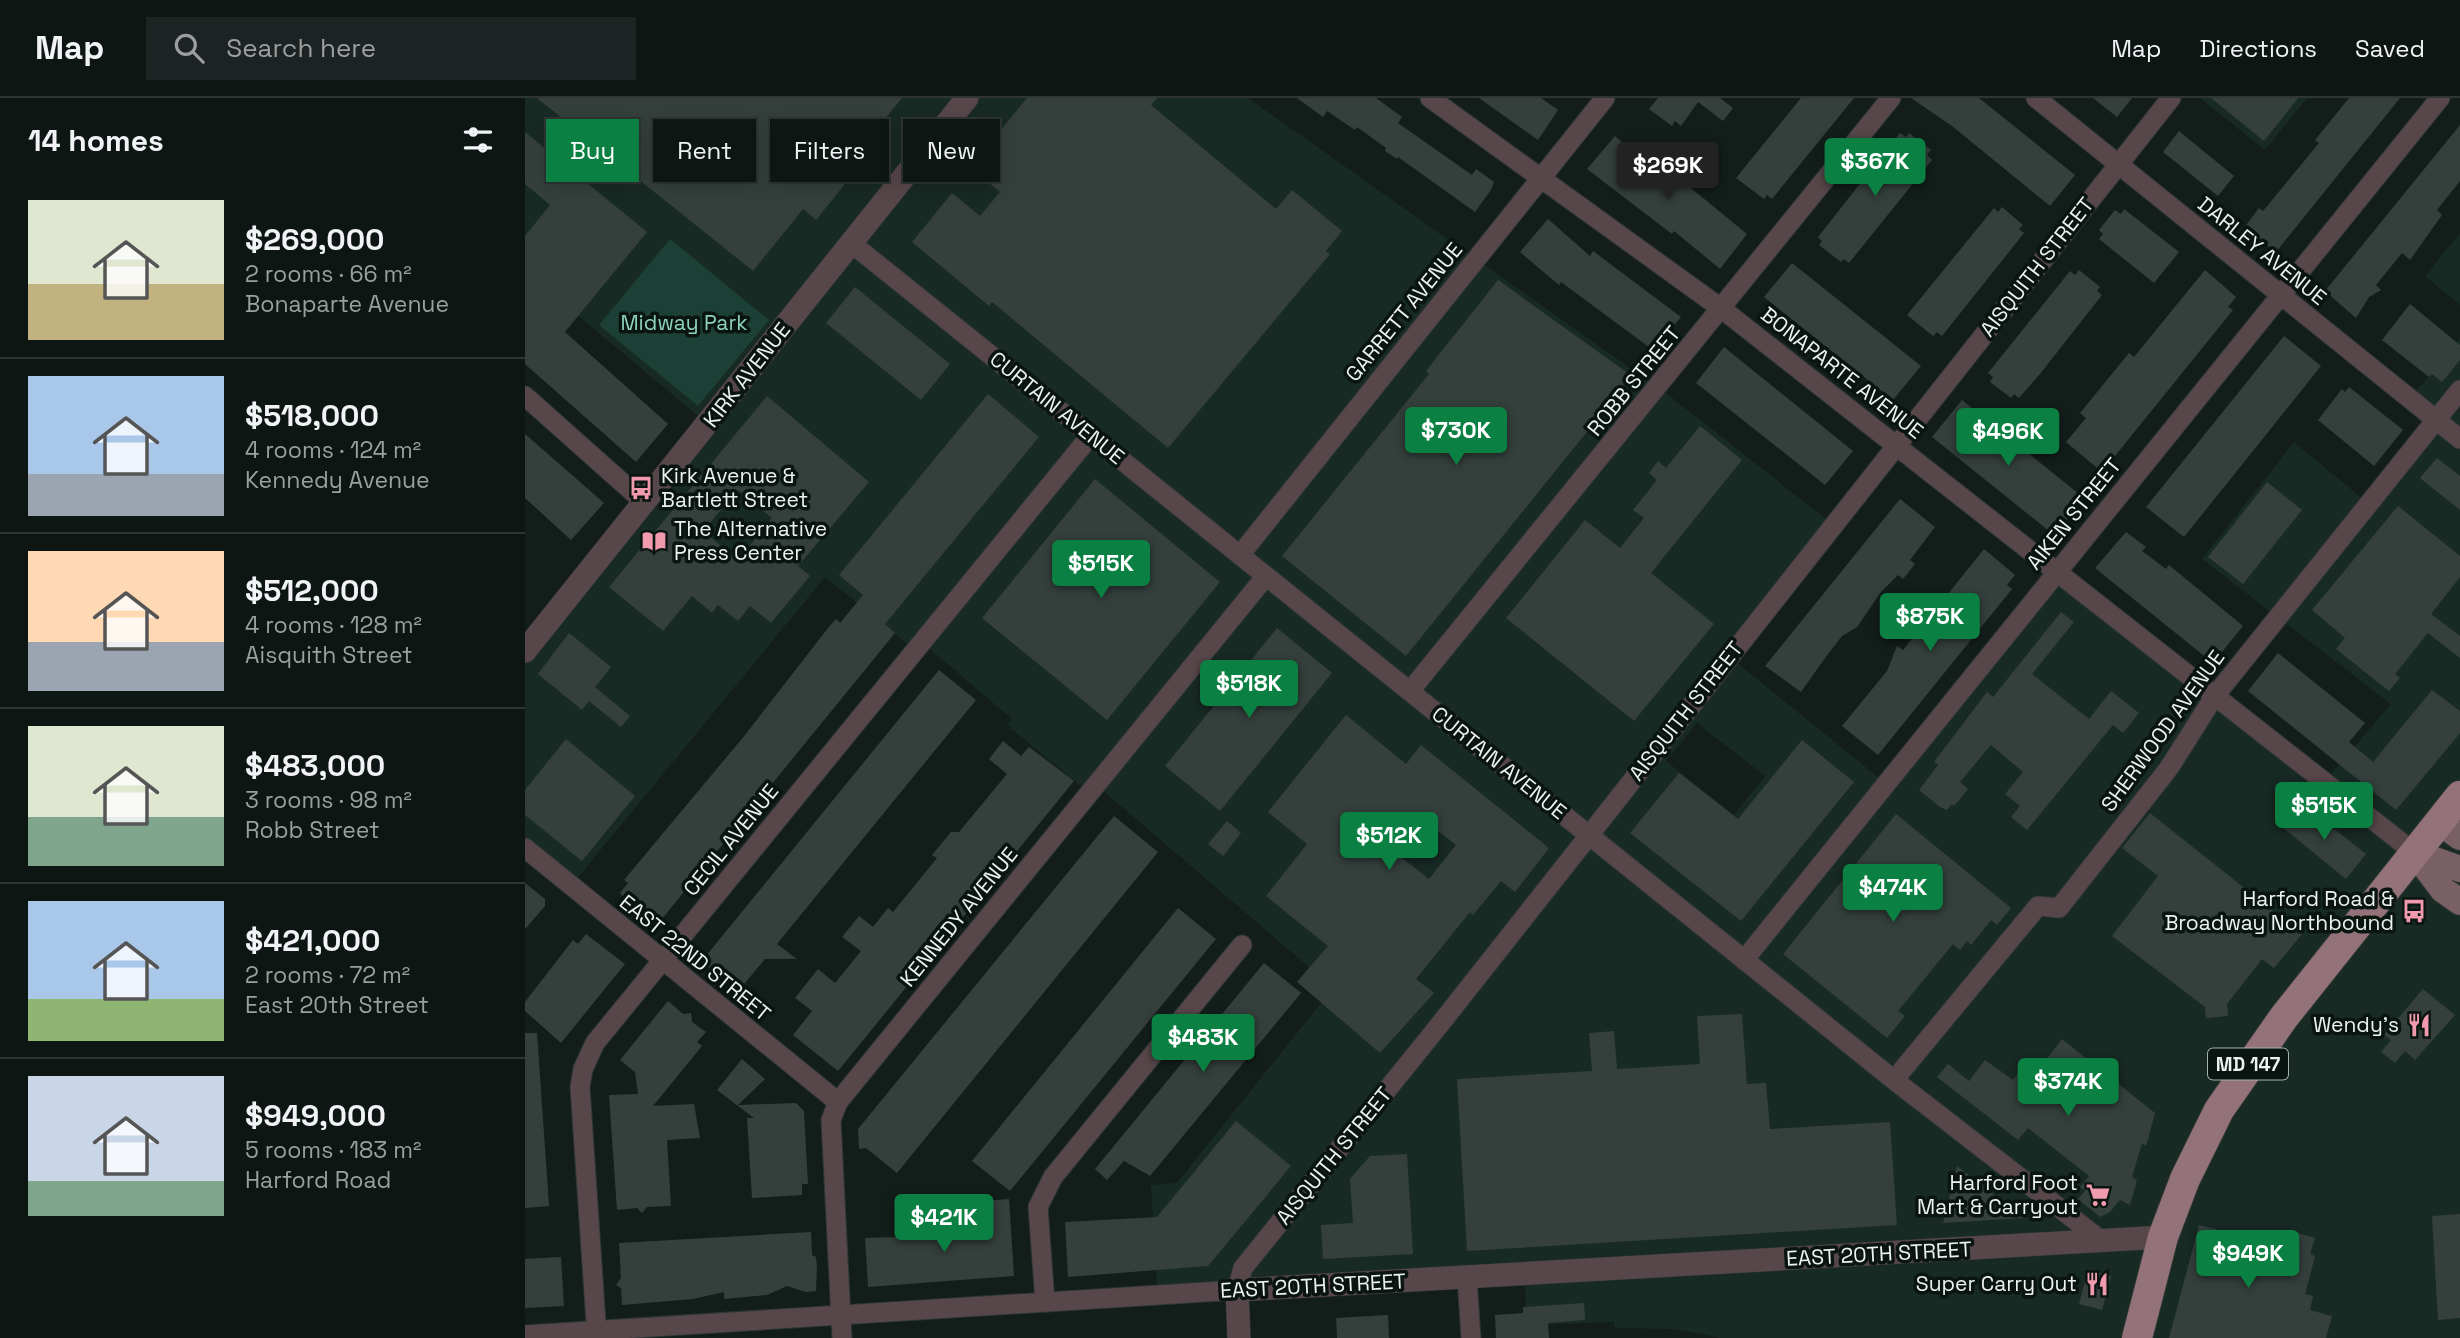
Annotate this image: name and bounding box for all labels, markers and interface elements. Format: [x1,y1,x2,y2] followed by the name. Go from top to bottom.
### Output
[146,17,636,80] search box
[35,27,104,69] text: Map
[170,29,208,67] icon: search
[226,31,376,65] text: Search here
[2111,33,2161,64] text: Map
[2199,33,2317,64] text: Directions
[2355,33,2425,64] text: Saved
[546,119,639,182] chip: Buy
[653,119,756,182] chip: Rent
[770,119,889,182] chip: Filters
[903,119,1000,182] chip: New
[28,121,164,160] text: 14 homes
[459,121,497,159] icon: filters
[1826,139,1924,198] pin: $367K
[1619,142,1717,202] pin: $269K
[1841,146,1909,176] text: $367K
[1633,150,1703,180] text: $269K
[2192,190,2332,311] street label: DARLEY AVENUE
[1974,192,2099,342] street label: AISQUITH STREET
[245,220,385,259] text: $269,000
[84,228,168,312] icon: home
[1339,237,1468,387] street label: GARRETT AVENUE
[245,259,412,289] text: 2 rooms · 66 m²
[245,289,449,319] text: Bonaparte Avenue
[1756,301,1929,444] street label: BONAPARTE AVENUE
[620,309,748,336] park label: Midway Park
[697,317,796,433] street label: KIRK AVENUE
[1581,320,1686,441] street label: ROBB STREET
[985,345,1130,470] street label: CURTAIN AVENUE
[245,396,379,435] text: $518,000
[84,404,168,488] icon: home
[1407,408,1505,467] pin: $730K
[1959,408,2057,468] pin: $496K
[1421,415,1491,445] text: $730K
[1972,416,2044,446] text: $496K
[245,435,421,465] text: 4 rooms · 124 m²
[2020,452,2127,575] street label: AIKEN STREET
[661,462,808,513] place label: Kirk Avenue & Bartlett Street
[245,465,430,495] text: Kennedy Avenue
[627,474,655,502] bus stop icon: Kirk Avenue & Bartlett Street
[674,515,827,566] place label: The Alternative Press Center
[640,527,668,555] library icon: The Alternative Press Center
[1052,540,1150,600] pin: $515K
[1068,548,1134,578] text: $515K
[245,571,379,610] text: $512,000
[84,579,168,663] icon: home
[1881,594,1979,653] pin: $875K
[1896,601,1964,631] text: $875K
[245,610,422,640] text: 4 rooms · 128 m²
[1623,636,1748,786] street label: AISQUITH STREET
[245,640,413,670] text: Aisquith Street
[2095,645,2230,817] street label: SHERWOOD AVENUE
[1200,660,1298,720] pin: $518K
[1216,668,1282,698] text: $518K
[1427,700,1572,825] street label: CURTAIN AVENUE
[245,746,385,785] text: $483,000
[84,754,168,838] icon: home
[677,778,784,901] street label: CECIL AVENUE
[2275,782,2373,842] pin: $515K
[245,785,412,815] text: 3 rooms · 98 m²
[2291,790,2357,820] text: $515K
[1340,812,1438,872] pin: $512K
[245,815,380,845] text: Robb Street
[1356,820,1422,850] text: $512K
[894,841,1023,992] street label: KENNEDY AVENUE
[1844,864,1942,924] pin: $474K
[1859,872,1927,902] text: $474K
[2164,885,2394,936] place label: Harford Road & Broadway Northbound
[614,888,776,1027] street label: EAST 22ND STREET
[2400,897,2428,925] bus stop icon: Harford Road & Broadway Northbound
[245,921,380,960] text: $421,000
[84,929,168,1013] icon: home
[245,960,410,990] text: 2 rooms · 72 m²
[245,990,429,1020] text: East 20th Street
[2313,1011,2399,1038] place label: Wendy's
[2405,1011,2433,1039] restaurant icon: Wendy's
[1154,1014,1252,1074] pin: $483K
[1168,1022,1238,1052] text: $483K
[2208,1048,2288,1080] road number: MD 147
[2019,1058,2117,1118] pin: $374K
[2034,1066,2102,1096] text: $374K
[1270,1081,1398,1230] street label: AISQUITH STREET
[245,1096,386,1135] text: $949,000
[84,1104,168,1188] icon: home
[245,1135,421,1165] text: 5 rooms · 183 m²
[245,1165,391,1195] text: Harford Road
[1917,1169,2078,1220] place label: Harford Foot Mart & Carryout
[2084,1181,2112,1209] supermarket icon: Harford Foot Mart & Carryout
[895,1194,993,1254] pin: $421K
[910,1202,978,1232] text: $421K
[2199,1230,2297,1290] pin: $949K
[1785,1235,1973,1272] street label: EAST 20TH STREET
[2212,1238,2284,1268] text: $949K
[1219,1267,1407,1304] street label: EAST 20TH STREET
[1916,1270,2077,1297] place label: Super Carry Out
[2083,1270,2111,1298] restaurant icon: Super Carry Out

